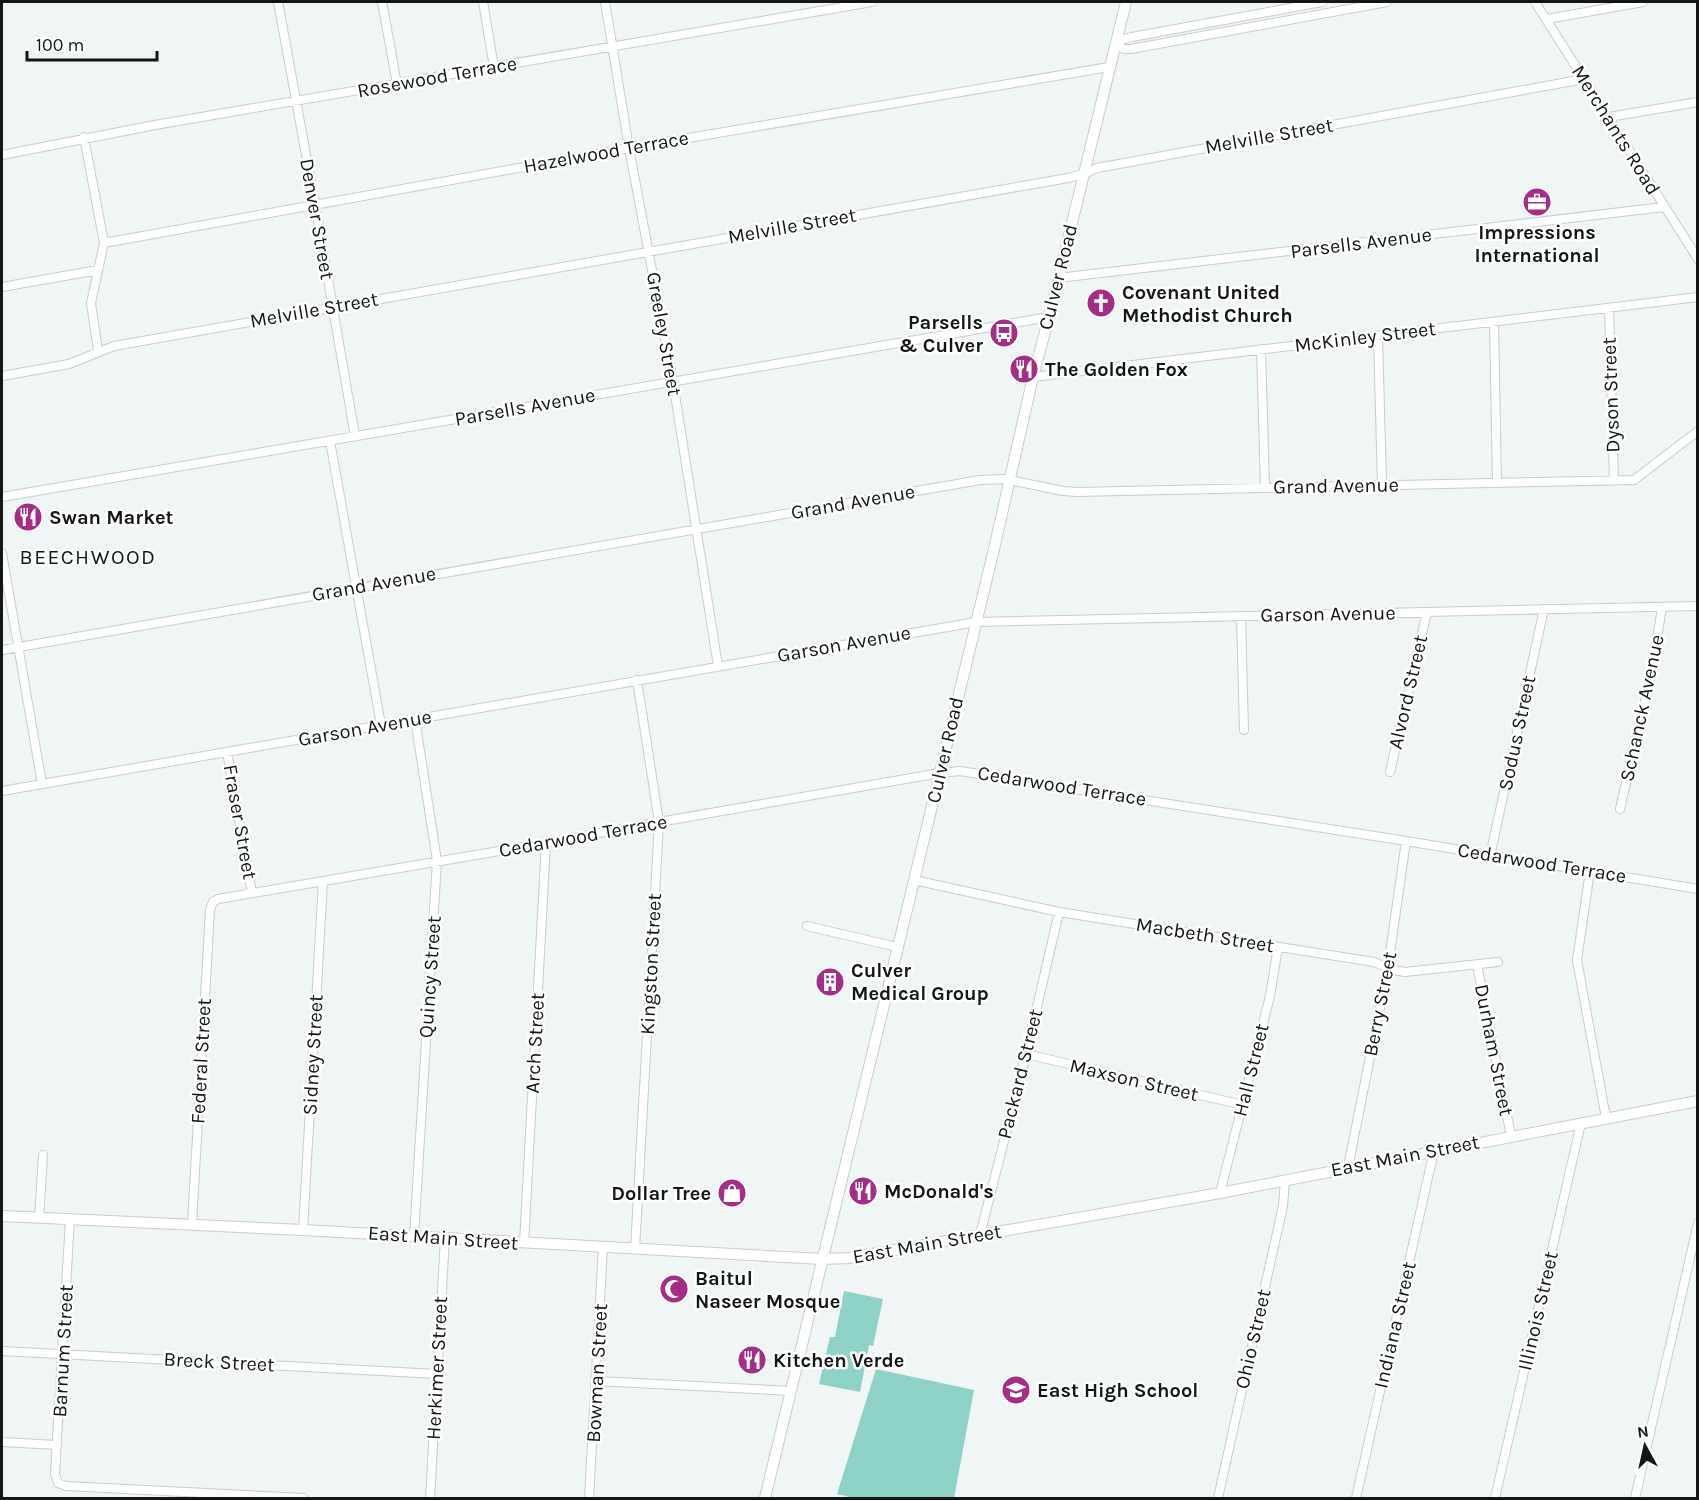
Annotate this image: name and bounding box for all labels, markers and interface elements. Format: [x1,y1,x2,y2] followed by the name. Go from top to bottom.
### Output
[27,24,158,62] scale bar
[36,34,84,56] text: 100 m
[355,52,519,102] street label: Rosewood Terrace
[1567,61,1665,199] street label: Merchants Road
[1203,113,1335,159] street label: Melville Street
[522,126,690,178] street label: Hazelwood Terrace
[295,157,339,282] street label: Denver Street
[1521,186,1553,218] office icon: Impressions International
[726,203,858,249] street label: Melville Street
[1474,221,1600,267] place label: Impressions International
[1034,222,1082,332] street label: Culver Road
[1289,223,1433,263] street label: Parsells Avenue
[642,270,686,398] street label: Greeley Street
[1122,281,1293,327] place label: Covenant United Methodist Church
[248,287,380,333] street label: Melville Street
[1085,287,1117,319] church icon: Covenant United Methodist Church
[899,311,983,357] place label: Parsells & Culver
[988,317,1020,349] bus stop icon: Parsells & Culver
[1293,317,1437,357] street label: McKinley Street
[1597,336,1625,453] street label: Dyson Street
[1008,353,1040,385] restaurant icon: The Golden Fox
[1045,358,1188,381] place label: The Golden Fox
[453,383,597,431] street label: Parsells Avenue
[1273,473,1399,499] street label: Grand Avenue
[789,480,917,524] street label: Grand Avenue
[12,501,44,533] restaurant icon: Swan Market
[49,506,174,529] place label: Swan Market
[20,545,156,569] district label: BEECHWOOD
[310,562,438,606] street label: Grand Avenue
[1260,601,1396,627] street label: Garson Avenue
[775,621,913,667] street label: Garson Avenue
[1384,632,1432,751] street label: Alvord Street
[1615,632,1669,784] street label: Schanck Avenue
[1494,673,1541,793] street label: Sodus Street
[922,695,968,805] street label: Culver Road
[296,705,434,751] street label: Garson Avenue
[976,761,1148,811] street label: Cedarwood Terrace
[219,763,262,882] street label: Fraser Street
[497,810,669,862] street label: Cedarwood Terrace
[1456,838,1628,888] street label: Cedarwood Terrace
[636,892,666,1036] street label: Kingston Street
[1134,913,1276,957] street label: Macbeth Street
[414,915,446,1039] street label: Quincy Street
[1359,949,1402,1058] street label: Berry Street
[851,959,989,1005] place label: Culver Medical Group
[814,966,846,998] building icon: Culver Medical Group
[1470,982,1518,1118] street label: Durham Street
[521,992,549,1094] street label: Arch Street
[298,993,328,1116] street label: Sidney Street
[186,997,216,1124] street label: Federal Street
[993,1006,1047,1142] street label: Packard Street
[1228,1021,1274,1119] street label: Hall Street
[1067,1054,1201,1106] street label: Maxson Street
[1329,1130,1482,1182] street label: East Main Street
[847,1175,879,1207] restaurant icon: McDonald's
[716,1177,748,1209] shop icon: Dollar Tree
[884,1180,994,1203] place label: McDonald's
[611,1182,711,1205] place label: Dollar Tree
[851,1220,1004,1268] street label: East Main Street
[367,1221,519,1255] street label: East Main Street
[1513,1249,1563,1373] street label: Illinois Street
[1369,1259,1421,1391] street label: Indiana Street
[695,1267,840,1313] place label: Baitul Naseer Mosque
[658,1273,690,1305] mosque icon: Baitul Naseer Mosque
[48,1283,78,1418] street label: Barnum Street
[1230,1286,1276,1391] street label: Ohio Street
[422,1295,452,1440] street label: Herkimer Street
[582,1302,612,1443] street label: Bowman Street
[736,1344,768,1376] restaurant icon: Kitchen Verde
[163,1348,276,1376] street label: Breck Street
[773,1349,904,1372] place label: Kitchen Verde
[1000,1374,1032,1406] school or university icon: East High School
[1037,1379,1198,1402] place label: East High School
[1615,1416,1675,1476] north arrow
[1636,1421,1650,1442] text: N

